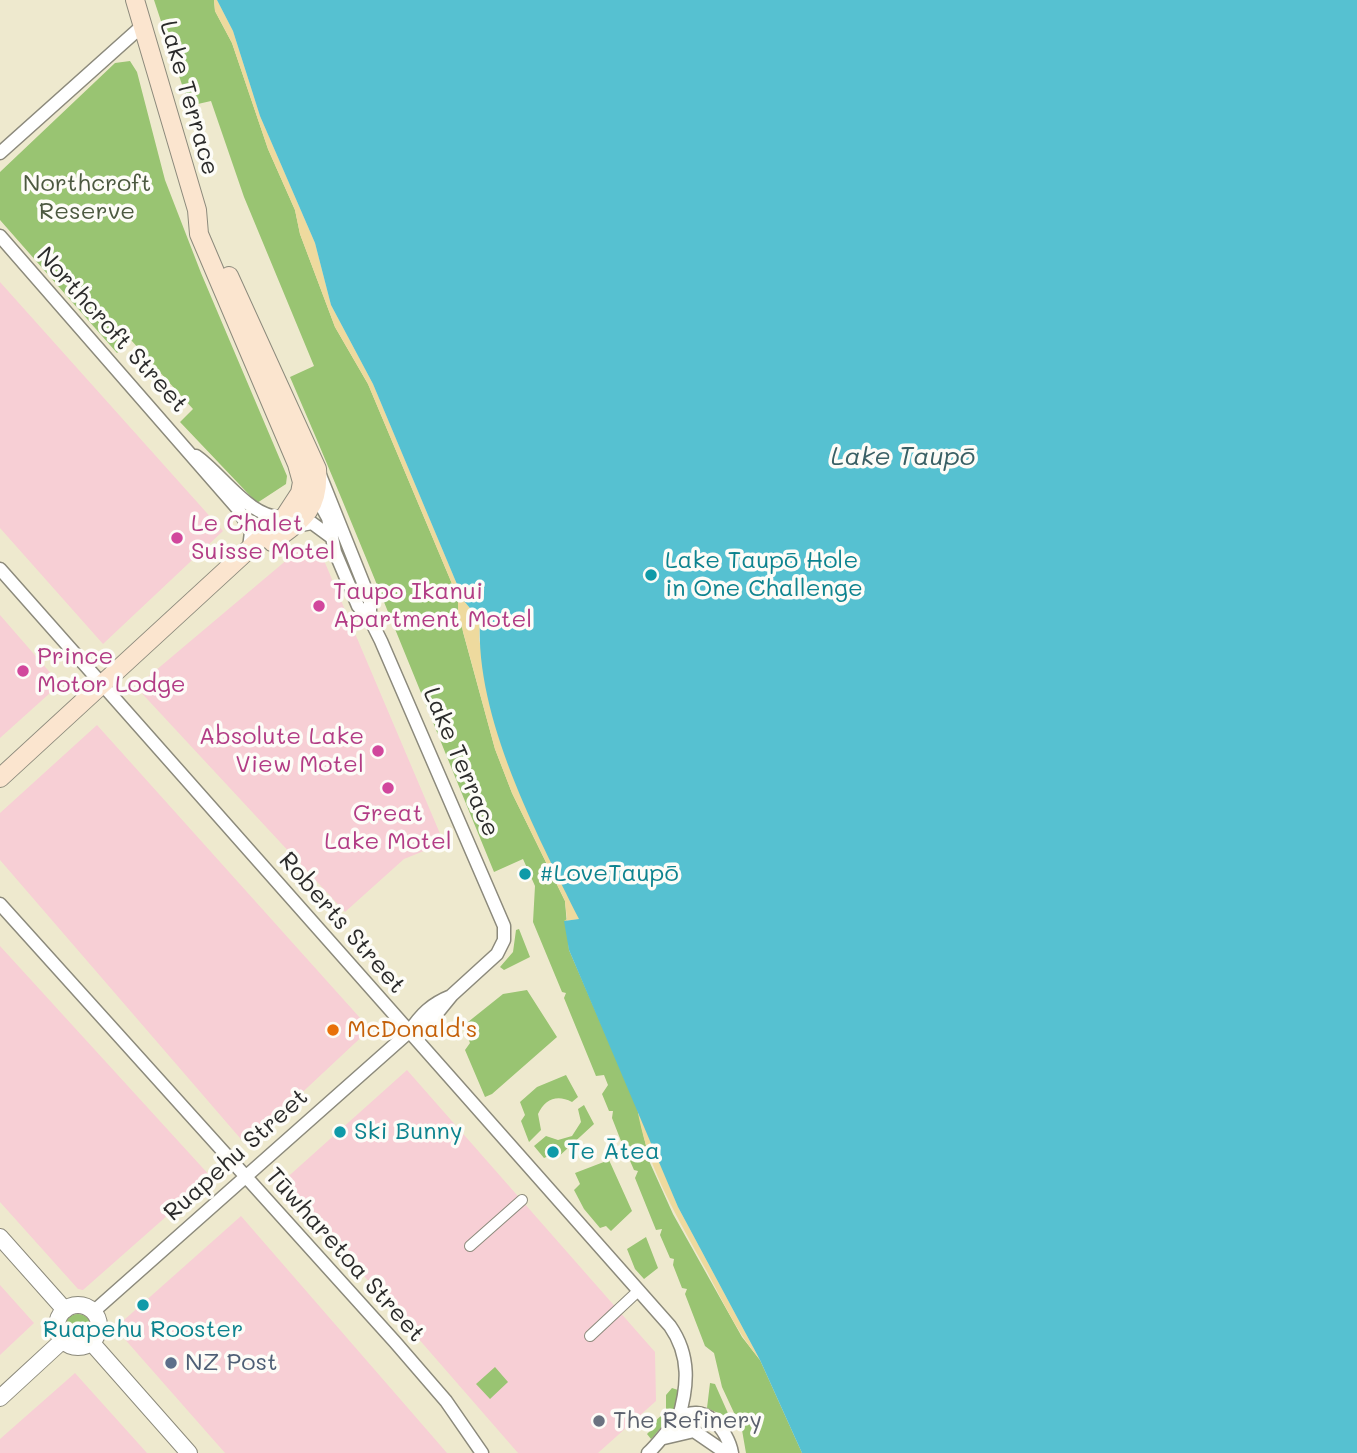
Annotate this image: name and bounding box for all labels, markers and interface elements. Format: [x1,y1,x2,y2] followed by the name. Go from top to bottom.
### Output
[153,18,225,178] street label: Lake Terrace
[23,170,151,226] park label: Northcroft Reserve
[30,241,194,419] street label: Northcroft Street
[831,441,975,473] water label: Lake Taupō
[191,510,336,566] place label: Le Chalet Suisse Motel
[169,530,185,546] marker: Le Chalet Suisse Motel
[665,547,863,603] place label: Lake Taupō Hole in One Challenge
[643,567,659,583] marker: Lake Taupō Hole in One Challenge
[333,578,532,634] place label: Taupo Ikanui Apartment Motel
[311,598,327,614] marker: Taupo Ikanui Apartment Motel
[37,643,186,699] place label: Prince Motor Lodge
[15,663,31,679] marker: Prince Motor Lodge
[417,683,505,841] street label: Lake Terrace
[199,723,364,779] place label: Absolute Lake View Motel
[370,743,386,759] marker: Absolute Lake View Motel
[380,780,396,796] marker: Great Lake Motel
[324,800,452,856] place label: Great Lake Motel
[273,846,411,1000] street label: Roberts Street
[539,860,679,888] place label: #LoveTaupō
[517,866,533,882] marker: #LoveTaupō
[347,1016,477,1044] place label: McDonald's
[325,1022,341,1038] marker: McDonald's
[158,1083,314,1227] street label: Ruapehu Street
[354,1118,462,1146] place label: Ski Bunny
[332,1124,348,1140] marker: Ski Bunny
[567,1138,660,1166] place label: Te Ātea
[545,1144,561,1160] marker: Te Ātea
[259,1162,431,1348] street label: Tūwharetoa Street
[135,1297,151,1313] marker: Ruapehu Rooster
[43,1316,243,1344] place label: Ruapehu Rooster
[185,1349,278,1377] place label: NZ Post
[163,1355,179,1371] marker: NZ Post
[613,1407,762,1435] place label: The Refinery
[591,1413,607,1429] marker: The Refinery

